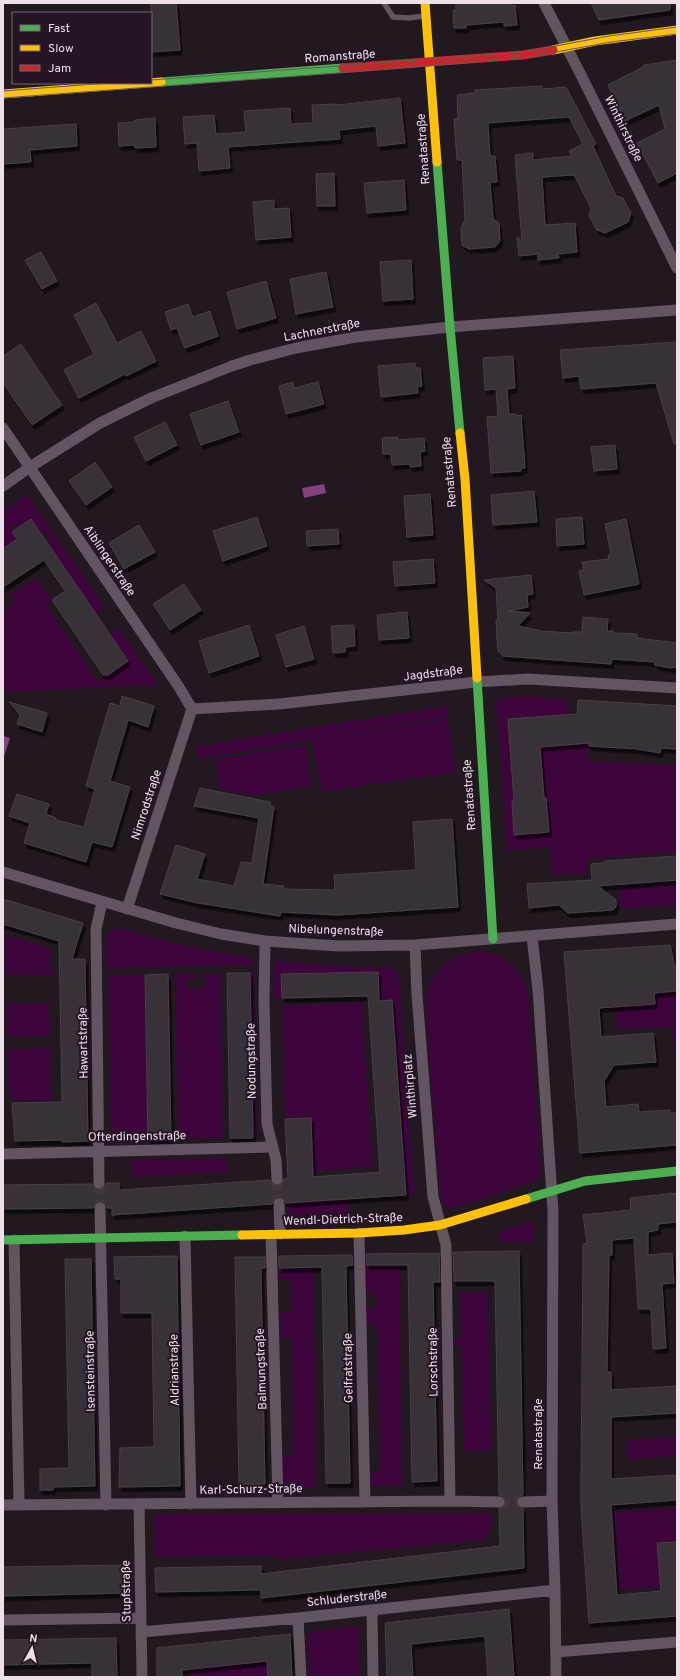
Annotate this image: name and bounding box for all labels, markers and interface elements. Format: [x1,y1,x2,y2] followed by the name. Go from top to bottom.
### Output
[12,12,152,84] legend
[48,21,70,37] text: Fast
[48,41,74,57] text: Slow
[304,47,376,67] street label: Romanstraße
[48,61,71,77] text: Jam
[600,93,646,165] street label: Winthirstraße
[414,113,434,185] street label: Renatastraße
[282,316,362,346] street label: Lachnerstraße
[439,436,461,508] street label: Renatastraße
[79,522,139,600] street label: Aiblingerstraße
[402,662,464,686] street label: Jagdstraße
[460,759,480,831] street label: Renatastraße
[128,768,166,842] street label: Nimrodstraße
[288,921,384,941] street label: Nibelungenstraße
[75,1007,93,1079] street label: Hawartstraße
[243,1023,261,1099] street label: Nodungstraße
[400,1053,422,1119] street label: Winthirplatz
[88,1128,186,1146] street label: Ofterdingenstraße
[283,1210,403,1230] street label: Wendl-Dietrich-Straße
[425,1327,443,1397] street label: Lorschstraße
[253,1328,271,1410] street label: Balmungstraße
[82,1330,100,1412] street label: Isensteinstraße
[340,1333,358,1403] street label: Gelfratstraße
[166,1334,184,1406] street label: Aldrianstraße
[531,1398,547,1470] street label: Renatastraße
[199,1481,303,1499] street label: Karl-Schurz-Straße
[118,1560,136,1622] street label: Stupfstraße
[306,1587,388,1611] street label: Schluderstraße
[12,1628,52,1668] north arrow
[28,1632,38,1647] text: N

